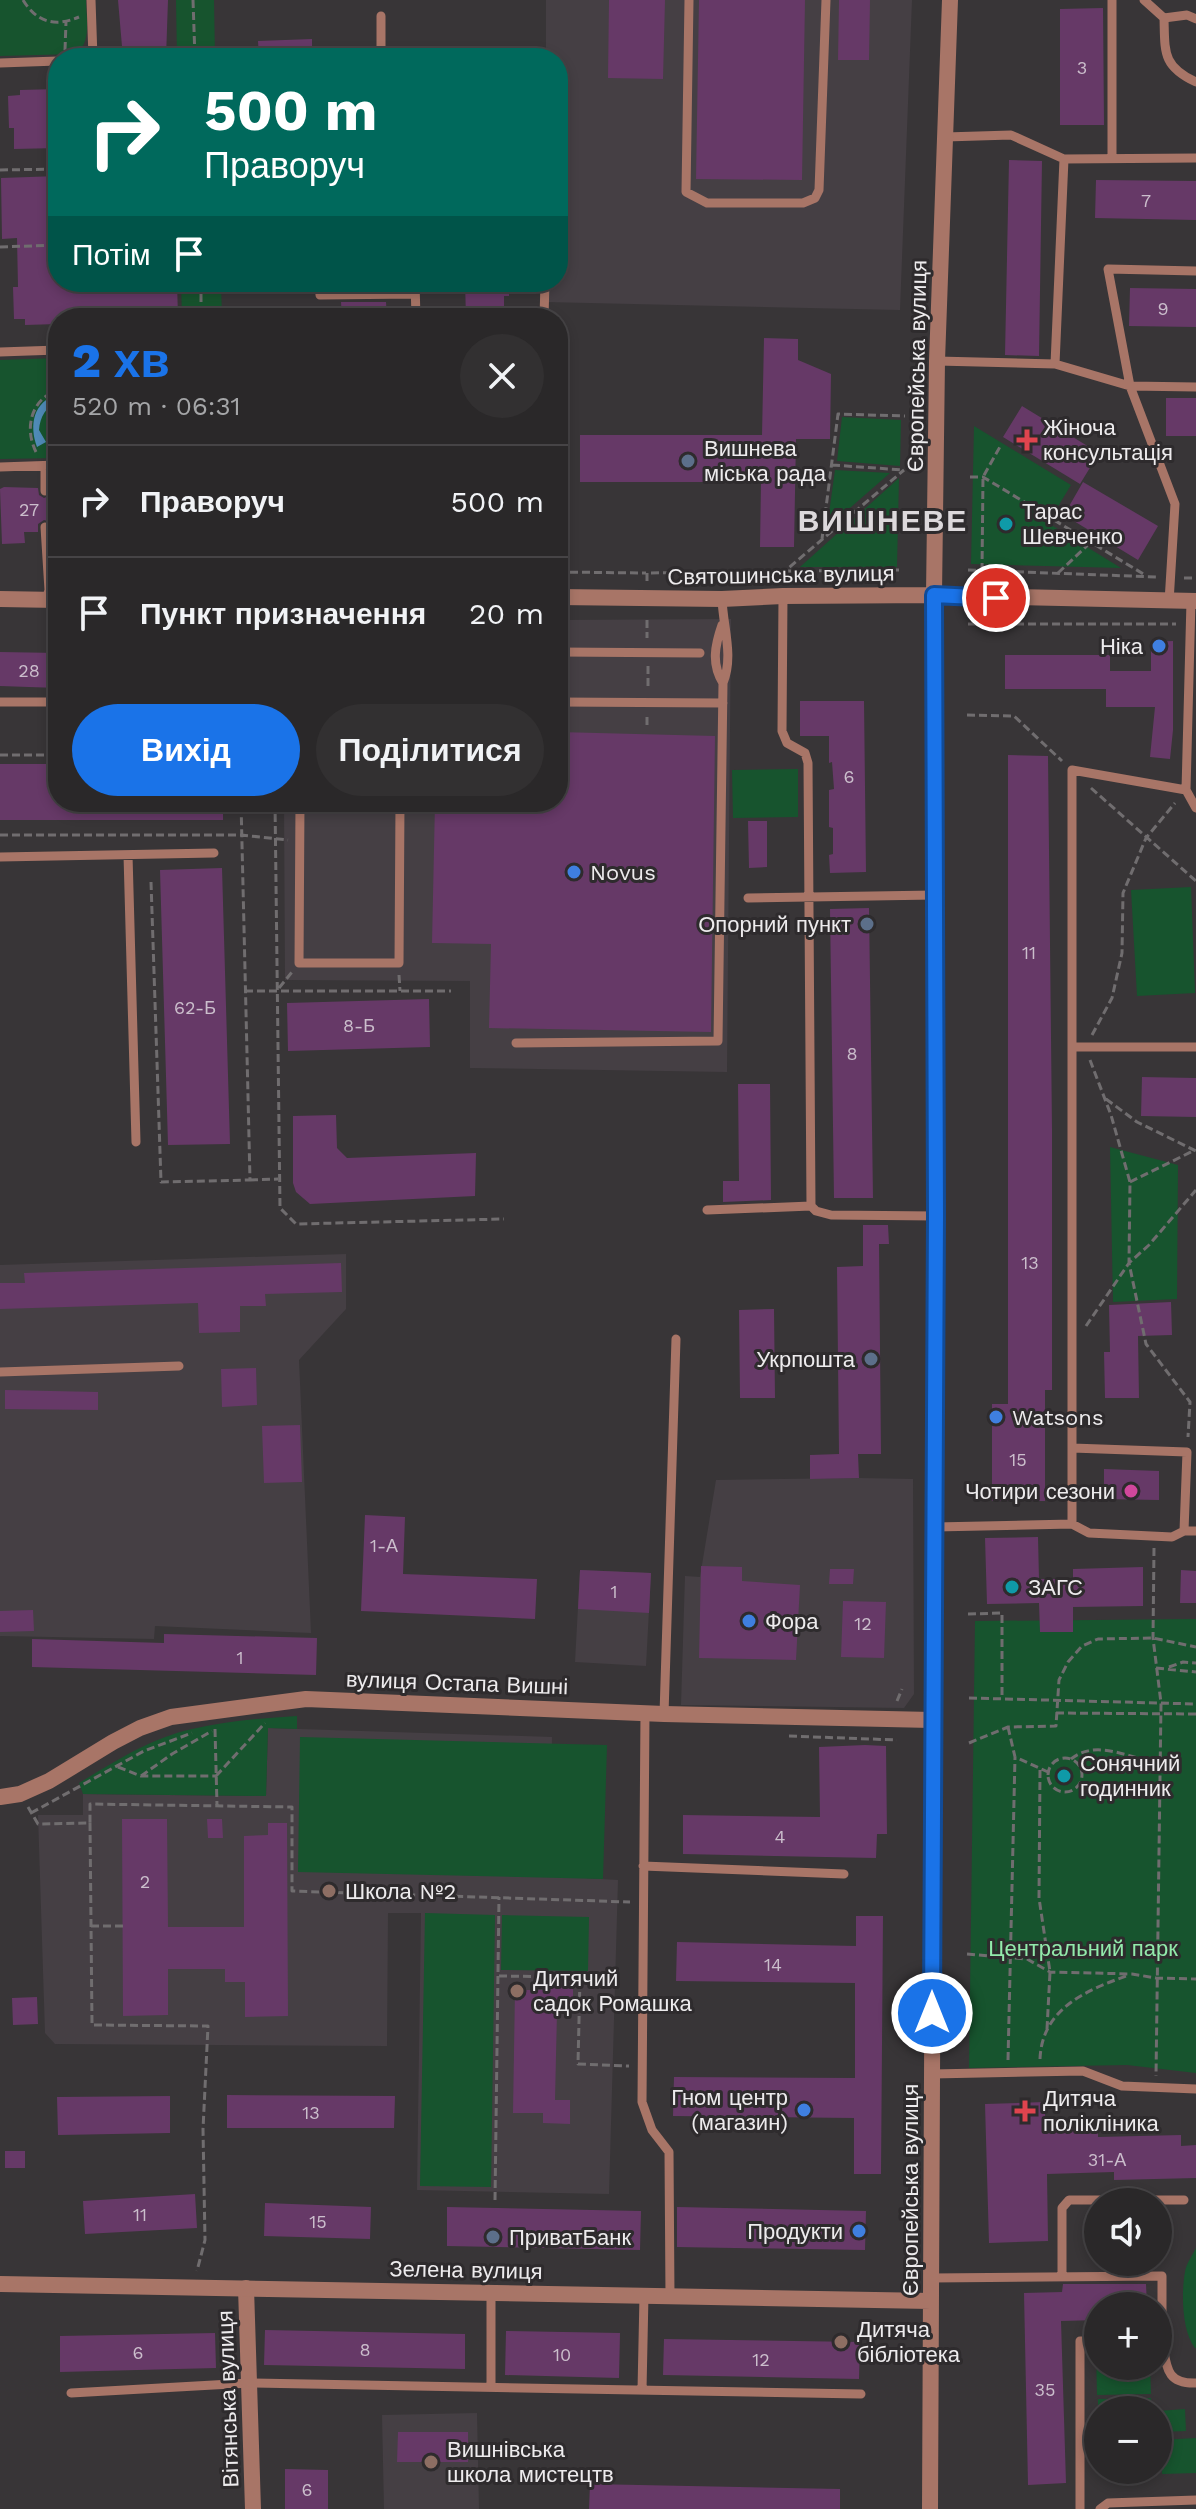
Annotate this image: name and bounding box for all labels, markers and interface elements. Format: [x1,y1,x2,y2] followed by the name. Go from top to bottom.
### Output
[1077,57,1087,78] house number: 3
[204,78,378,144] text: 500 m
[72,80,176,184] icon: right
[204,145,365,187] text: Праворуч
[1141,190,1151,211] house number: 7
[167,232,211,276] icon: arrive
[72,237,151,272] text: Потім
[903,260,931,472] street label: Європейська вулиця
[1157,298,1169,319] house number: 9
[72,332,170,389] text: 2 хв
[460,334,544,418] button: close
[72,391,241,421] text: 520 m · 06:31
[1043,415,1173,465] place label: Жіноча консультація
[1018,431,1036,449] marker: Жіноча консультація
[704,436,827,486] place label: Вишнева міська рада
[679,452,697,470] marker: Вишнева міська рада
[72,479,116,523] icon: right
[140,484,285,519] text: Праворуч
[450,484,544,519] text: 500 m
[19,499,39,520] house number: 27
[1022,499,1123,549] place label: Тарас Шевченко
[798,503,968,538] district label: ВИШНЕВЕ
[997,515,1015,533] marker: Тарас Шевченко
[667,561,895,589] street label: Святошинська вулиця
[962,564,1030,632] pin
[974,576,1018,620] icon: arrive
[72,591,116,635] icon: arrive
[140,596,426,631] text: Пункт призначення
[469,596,544,631] text: 20 m
[1100,634,1144,659] place label: Ніка
[1150,637,1168,655] marker: Ніка
[18,660,40,681] house number: 28
[72,704,300,796] button: Вихід
[316,704,544,796] button: Поділитися
[844,766,854,787] house number: 6
[590,860,656,885] place label: Novus
[565,863,583,881] marker: Novus
[698,912,851,937] place label: Опорний пункт
[858,915,876,933] marker: Опорний пункт
[1022,942,1036,963] house number: 11
[174,997,216,1018] house number: 62-Б
[343,1015,375,1036] house number: 8-Б
[846,1043,858,1064] house number: 8
[1021,1252,1039,1273] house number: 13
[756,1347,856,1372] place label: Укрпошта
[862,1350,880,1368] marker: Укрпошта
[1012,1405,1104,1430] place label: Watsons
[987,1408,1005,1426] marker: Watsons
[1009,1449,1027,1470] house number: 15
[965,1479,1115,1504] place label: Чотири сезони
[1122,1482,1140,1500] marker: Чотири сезони
[370,1535,398,1556] house number: 1-А
[1028,1575,1083,1600] place label: ЗАГС
[1003,1578,1021,1596] marker: ЗАГС
[610,1581,618,1602] house number: 1
[765,1609,819,1634] place label: Фора
[740,1612,758,1630] marker: Фора
[854,1613,872,1634] house number: 12
[236,1647,244,1668] house number: 1
[345,1667,569,1699] street label: вулиця Остапа Вишні
[1080,1751,1180,1801] place label: Сонячний годинник
[1055,1767,1073,1785] marker: Сонячний годинник
[775,1826,786,1847] house number: 4
[140,1871,150,1892] house number: 2
[345,1879,456,1904] place label: Школа №2
[320,1882,338,1900] marker: Школа №2
[988,1936,1178,1961] park label: Центральний парк
[764,1954,782,1975] house number: 14
[533,1966,692,2016] place label: Дитячий садок Ромашка
[890,1971,974,2055] position arrow
[508,1982,526,2000] marker: Дитячий садок Ромашка
[898,2084,923,2296] street label: Європейська вулиця
[671,2085,788,2135] place label: Гном центр (магазин)
[1043,2086,1160,2136] place label: Дитяча полікліника
[1014,2100,1036,2122] marker: Дитяча полікліника
[795,2101,813,2119] marker: Гном центр (магазин)
[302,2102,320,2123] house number: 13
[1088,2149,1126,2170] house number: 31-А
[1084,2188,1172,2484] map controls
[1084,2188,1172,2276] button: sound
[133,2204,147,2225] house number: 11
[309,2211,327,2232] house number: 15
[747,2219,843,2244] place label: Продукти
[850,2222,868,2240] marker: Продукти
[509,2225,631,2250] place label: ПриватБанк
[484,2228,502,2246] marker: ПриватБанк
[389,2256,543,2284] street label: Зелена вулиця
[1084,2292,1172,2380] button: +
[212,2310,244,2488] street label: Вітянська вулиця
[857,2317,961,2367] place label: Дитяча бібліотека
[832,2333,850,2351] marker: Дитяча бібліотека
[359,2339,371,2360] house number: 8
[133,2342,143,2363] house number: 6
[553,2344,571,2365] house number: 10
[752,2349,770,2370] house number: 12
[1035,2379,1055,2400] house number: 35
[1084,2396,1172,2484] button: −
[447,2437,614,2487] place label: Вишнівська школа мистецтв
[422,2453,440,2471] marker: Вишнівська школа мистецтв
[302,2479,312,2500] house number: 6

